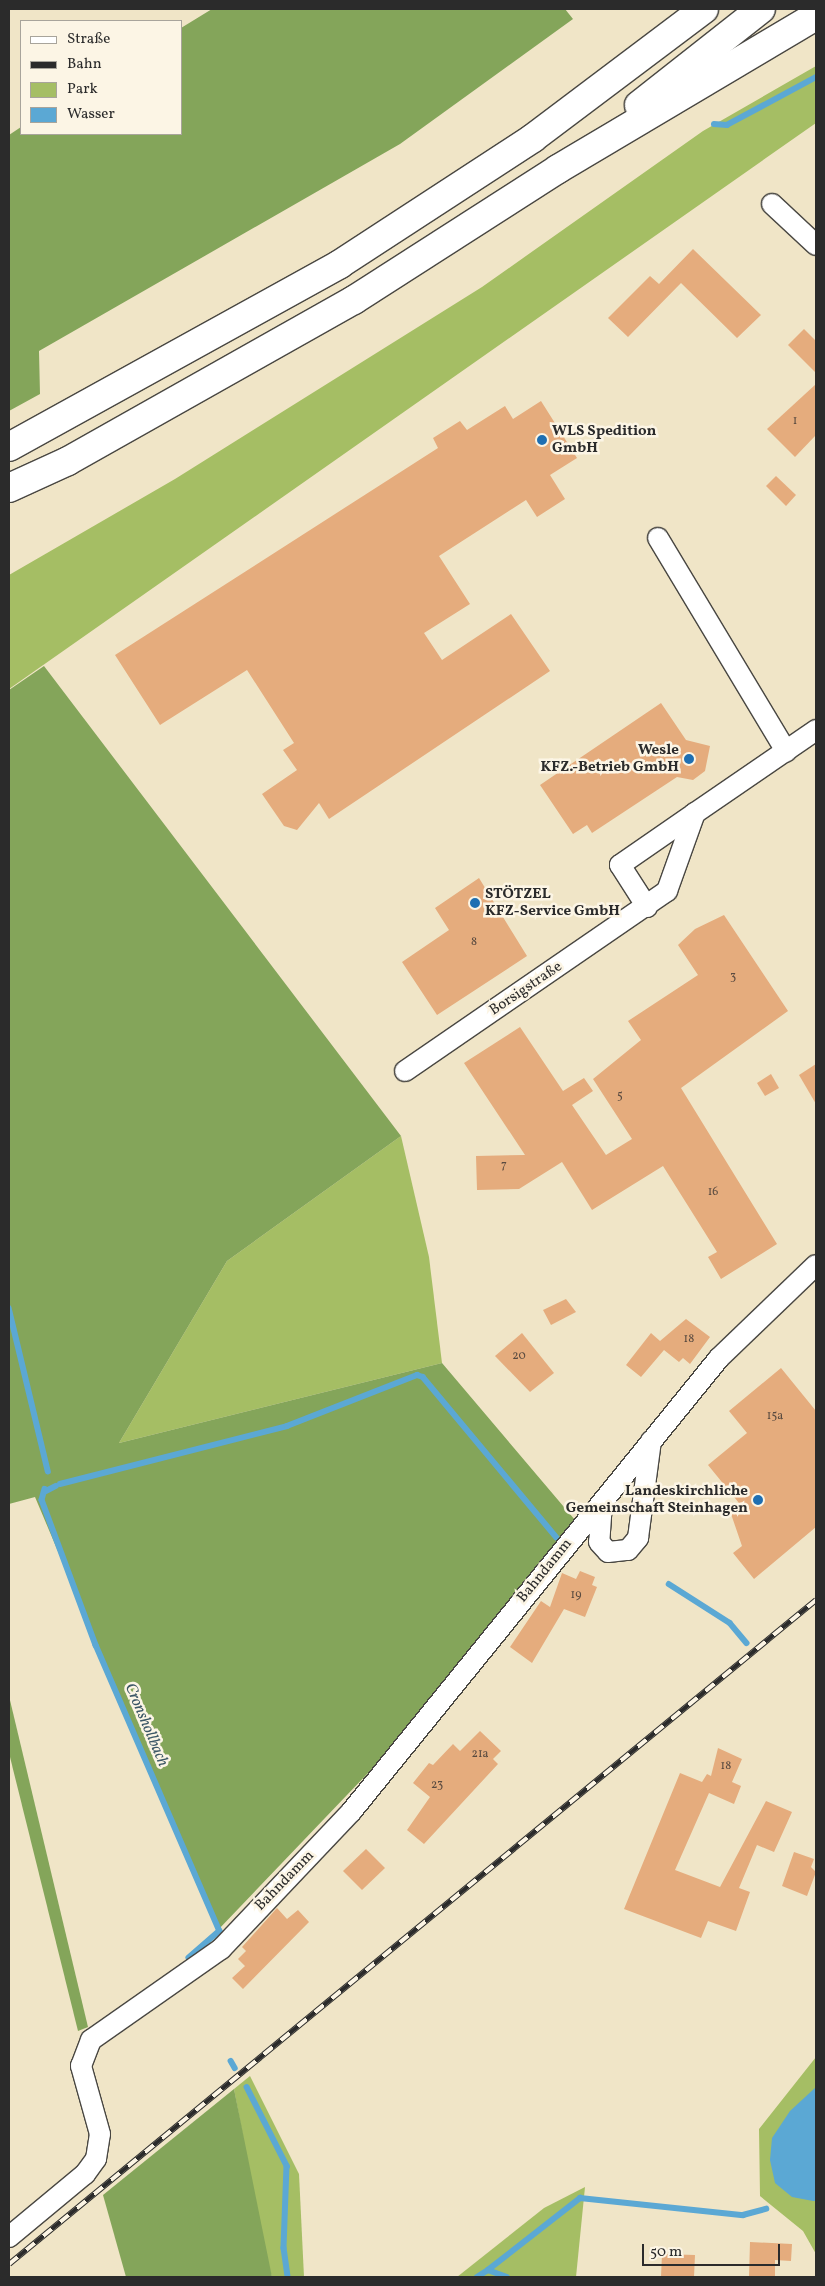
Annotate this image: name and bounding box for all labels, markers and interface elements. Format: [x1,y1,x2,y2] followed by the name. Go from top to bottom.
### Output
[20,20,182,135] legend
[67,29,110,50] text: Straße
[67,54,102,75] text: Bahn
[67,79,98,100] text: Park
[67,104,115,125] text: Wasser
[793,415,797,429] house number: 1
[552,422,656,457] place label: WLS Spedition GmbH
[536,434,548,446] marker: WLS Spedition GmbH
[540,741,679,776] place label: Wesle KFZ.-Betrieb GmbH
[683,753,695,765] marker: Wesle KFZ.-Betrieb GmbH
[485,885,620,920] place label: STÖTZEL KFZ-Service GmbH
[469,897,481,909] marker: STÖTZEL KFZ-Service GmbH
[471,936,477,950] house number: 8
[486,958,566,1020] street label: Borsigstraße
[730,971,736,985] house number: 3
[617,1090,623,1104] house number: 5
[501,1159,507,1173] house number: 7
[708,1186,718,1200] house number: 16
[684,1333,694,1347] house number: 18
[512,1350,526,1364] house number: 20
[767,1410,783,1424] house number: 15a
[566,1482,748,1517] place label: Landeskirchliche Gemeinschaft Steinhagen
[752,1494,764,1506] marker: Landeskirchliche Gemeinschaft Steinhagen
[514,1535,576,1607] street label: Bahndamm
[571,1589,581,1603] house number: 19
[120,1680,172,1770] water label: Cronshollbach
[471,1748,489,1762] house number: 21a
[721,1760,731,1774] house number: 18
[431,1779,443,1793] house number: 23
[252,1847,318,1915] street label: Bahndamm
[645,2234,782,2266] scale bar
[650,2242,682,2263] text: 50 m

